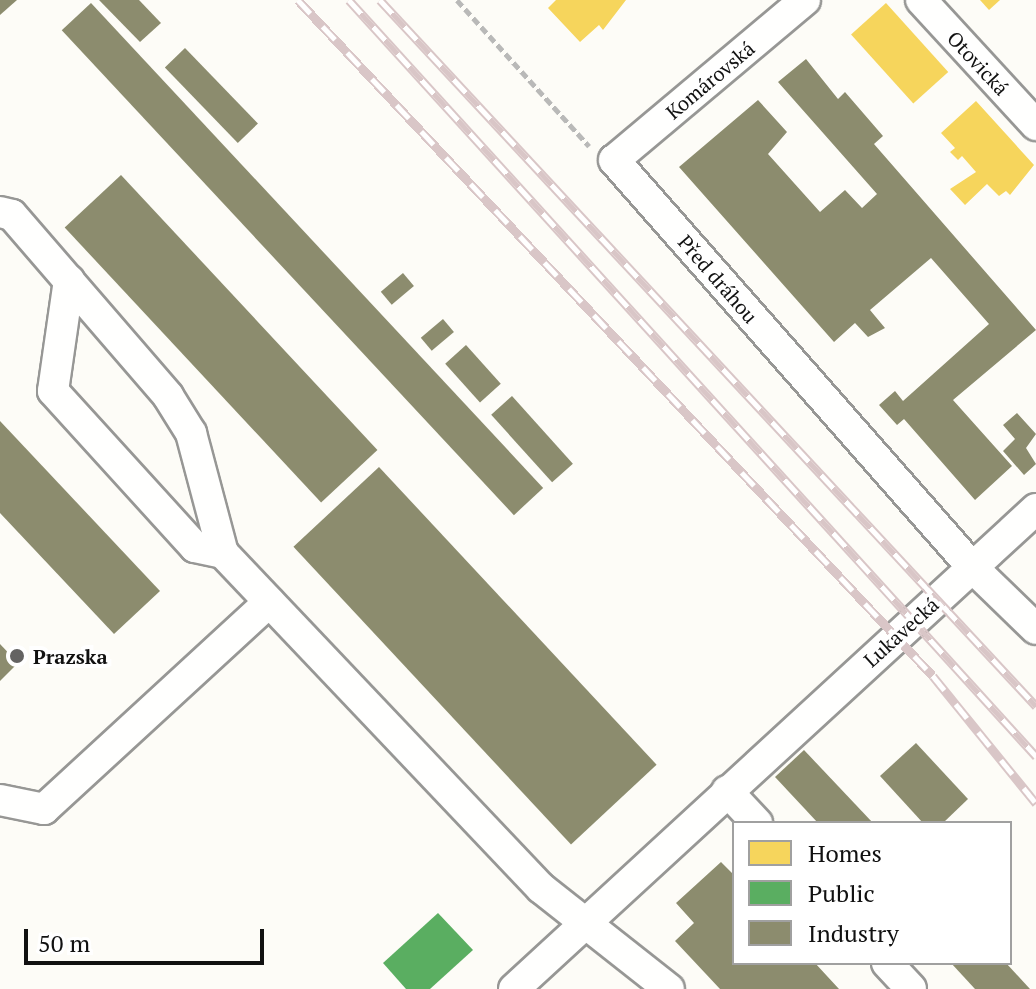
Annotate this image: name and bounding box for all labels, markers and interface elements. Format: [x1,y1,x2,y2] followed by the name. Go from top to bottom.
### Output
[942,26,1014,100] street label: Otovická
[661,36,759,124] street label: Komárovská
[673,230,763,328] street label: Před dráhou
[859,592,943,672] street label: Lukavecká
[33,644,108,668] place label: Prazska
[8,647,26,665] marker: Prazska
[732,821,1012,965] legend
[808,837,882,869] text: Homes
[808,877,875,909] text: Public
[28,913,268,963] scale bar
[808,917,899,949] text: Industry
[38,927,90,959] text: 50 m

